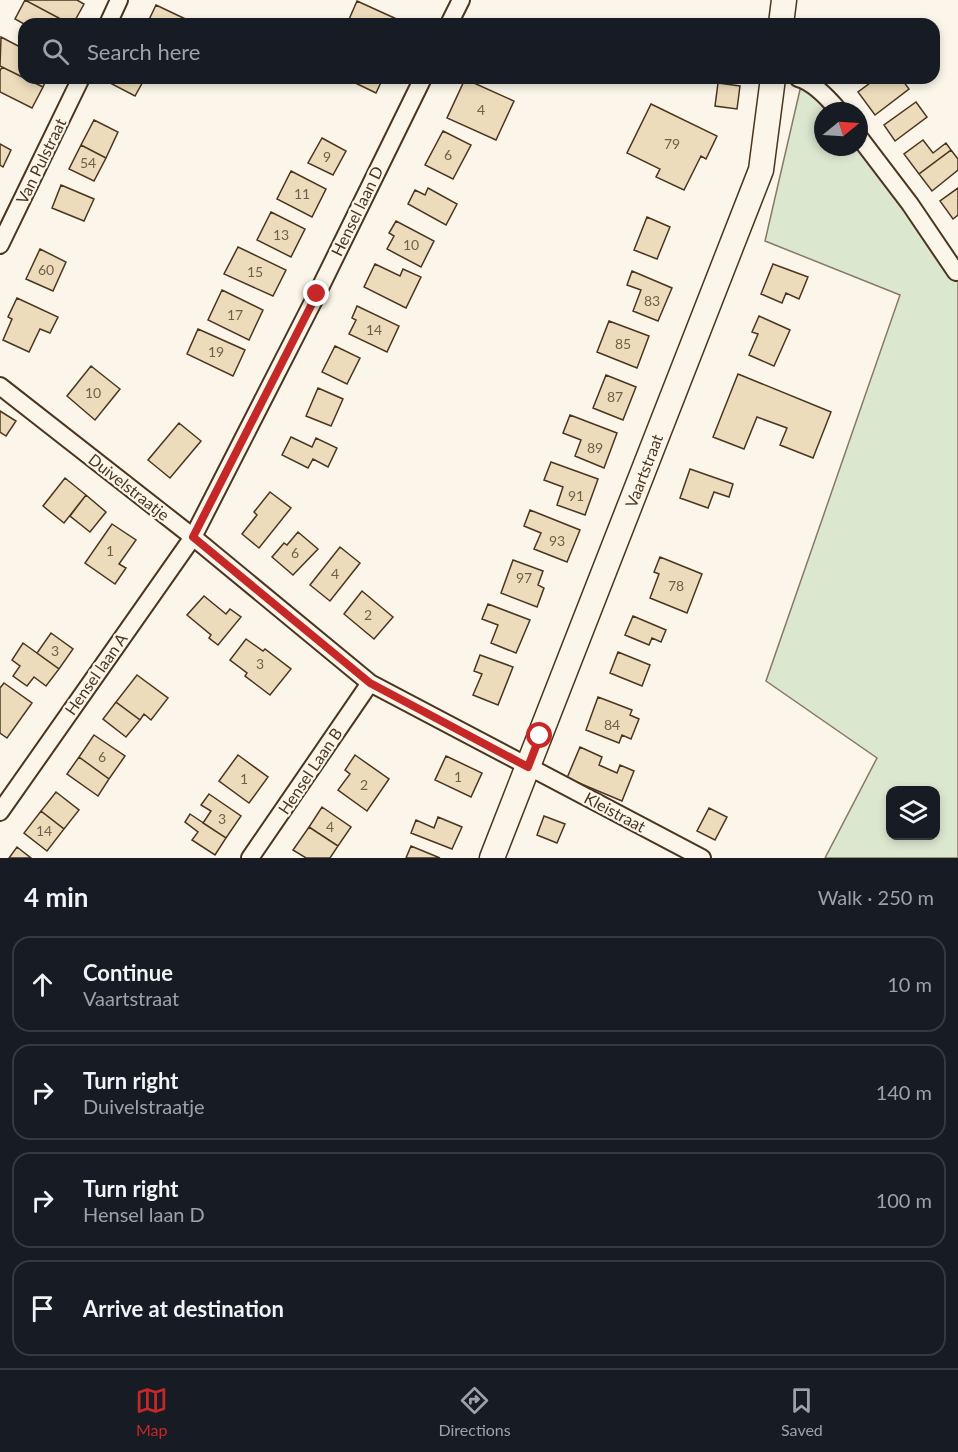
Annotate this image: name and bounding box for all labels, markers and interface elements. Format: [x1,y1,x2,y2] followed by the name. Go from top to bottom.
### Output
[18,18,940,84] search box
[39,35,72,68] icon: search
[87,38,200,65] text: Search here
[477,101,485,118] house number: 4
[814,102,868,156] north arrow
[12,115,70,207] street label: Van Pulstraat
[664,135,680,152] house number: 79
[444,146,452,163] house number: 6
[323,148,331,165] house number: 9
[80,154,96,171] house number: 54
[327,163,386,259] street label: Hensel laan D
[294,185,310,202] house number: 11
[273,226,289,243] house number: 13
[403,236,419,253] house number: 10
[38,261,54,278] house number: 60
[247,263,263,280] house number: 15
[303,280,329,306] route end
[644,292,660,309] house number: 83
[227,306,243,323] house number: 17
[366,321,382,338] house number: 14
[615,335,631,352] house number: 85
[208,343,224,360] house number: 19
[85,384,101,401] house number: 10
[607,388,623,405] house number: 87
[621,431,666,510] street label: Vaartstraat
[587,439,603,456] house number: 89
[85,449,173,524] street label: Duivelstraatje
[568,487,584,504] house number: 91
[549,532,565,549] house number: 93
[106,542,114,559] house number: 1
[291,544,299,561] house number: 6
[331,565,339,582] house number: 4
[516,569,532,586] house number: 97
[668,577,684,594] house number: 78
[364,606,372,623] house number: 2
[60,629,131,718] street label: Hensel laan A
[51,642,59,659] house number: 3
[256,655,264,672] house number: 3
[604,716,620,733] house number: 84
[526,722,552,748] route start
[274,724,345,818] street label: Hensel Laan B
[98,748,106,765] house number: 6
[454,768,462,785] house number: 1
[240,770,248,787] house number: 1
[360,776,368,793] house number: 2
[886,786,940,840] map controls
[886,786,940,840] button: layers
[581,788,649,836] street label: Kleistraat
[218,810,226,827] house number: 3
[326,818,334,835] house number: 4
[36,822,52,839] house number: 14
[24,881,88,913] text: 4 min
[818,885,934,909] text: Walk · 250 m
[83,959,173,986] text: Continue
[26,968,59,1001] icon: ahead
[887,972,932,996] text: 10 m
[83,986,179,1010] text: Vaartstraat
[83,1067,178,1094] text: Turn right
[26,1076,59,1109] icon: right
[876,1080,932,1104] text: 140 m
[83,1094,205,1118] text: Duivelstraatje
[83,1175,178,1202] text: Turn right
[26,1184,59,1217] icon: right
[876,1188,932,1212] text: 100 m
[83,1202,205,1226] text: Hensel laan D
[26,1292,59,1325] icon: arrive
[83,1295,284,1322] text: Arrive at destination
[135,1384,168,1439] tab: Map
[438,1384,511,1439] tab: Directions
[781,1384,823,1439] tab: Saved

